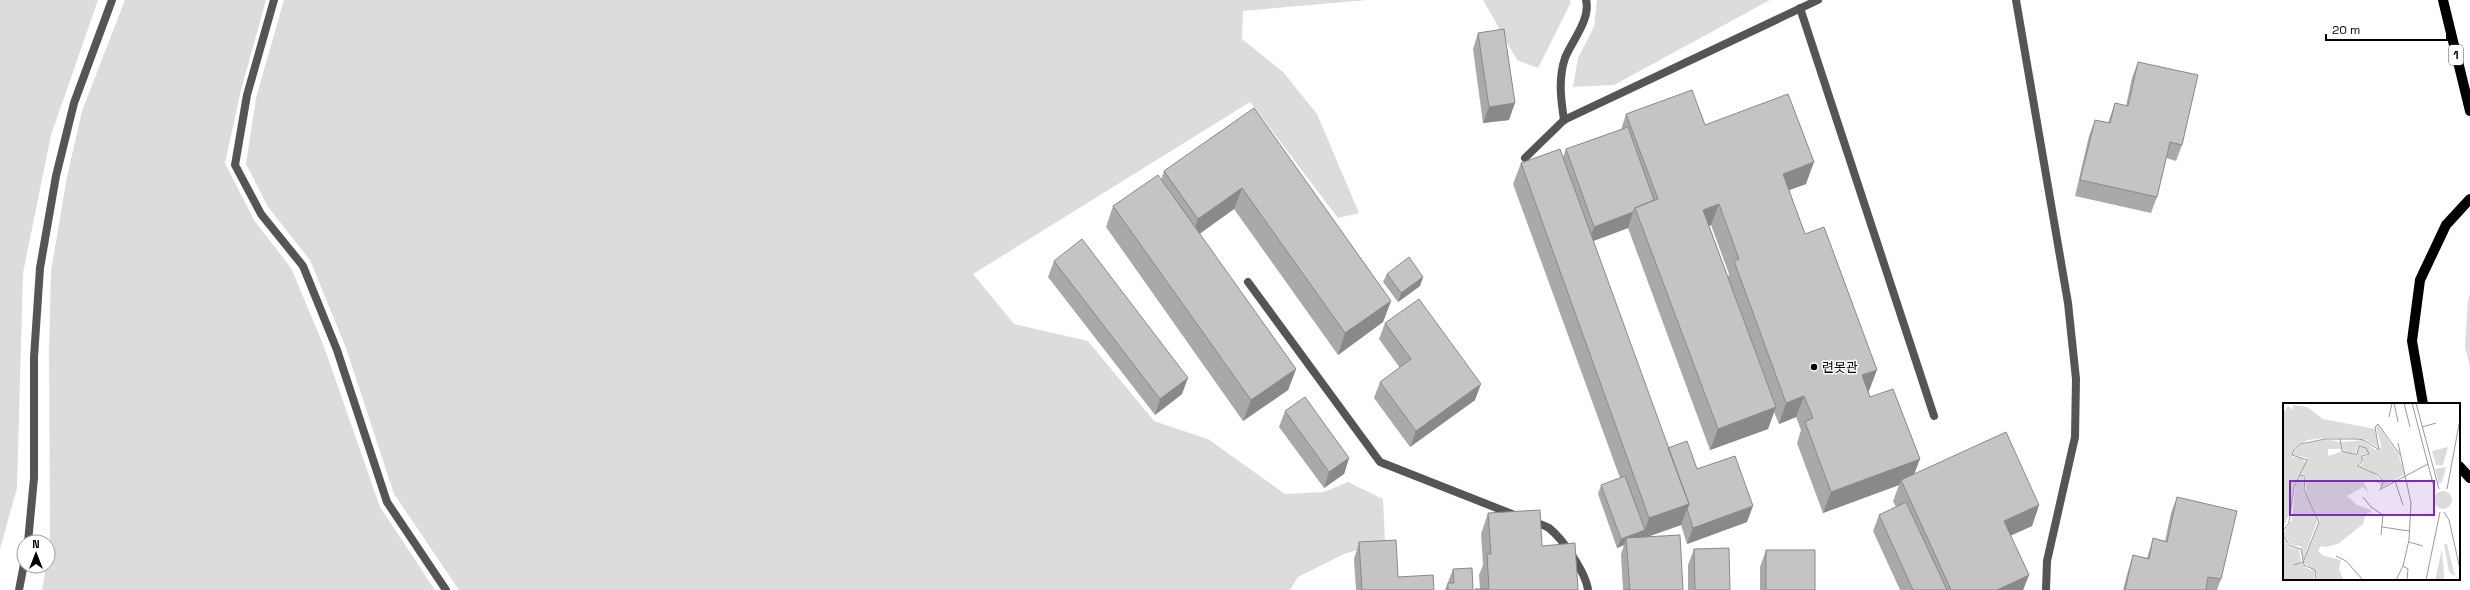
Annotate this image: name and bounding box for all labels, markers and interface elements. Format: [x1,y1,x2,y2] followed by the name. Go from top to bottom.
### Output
[2326,16,2447,42] scale bar
[2332,22,2360,38] text: 20 m
[2449,45,2463,65] road number: 1
[1822,359,1858,376] place label: 련못관
[1809,362,1819,372] marker: 련못관
[2283,403,2460,580] inset map
[16,534,56,574] north arrow
[32,537,40,551] text: N

